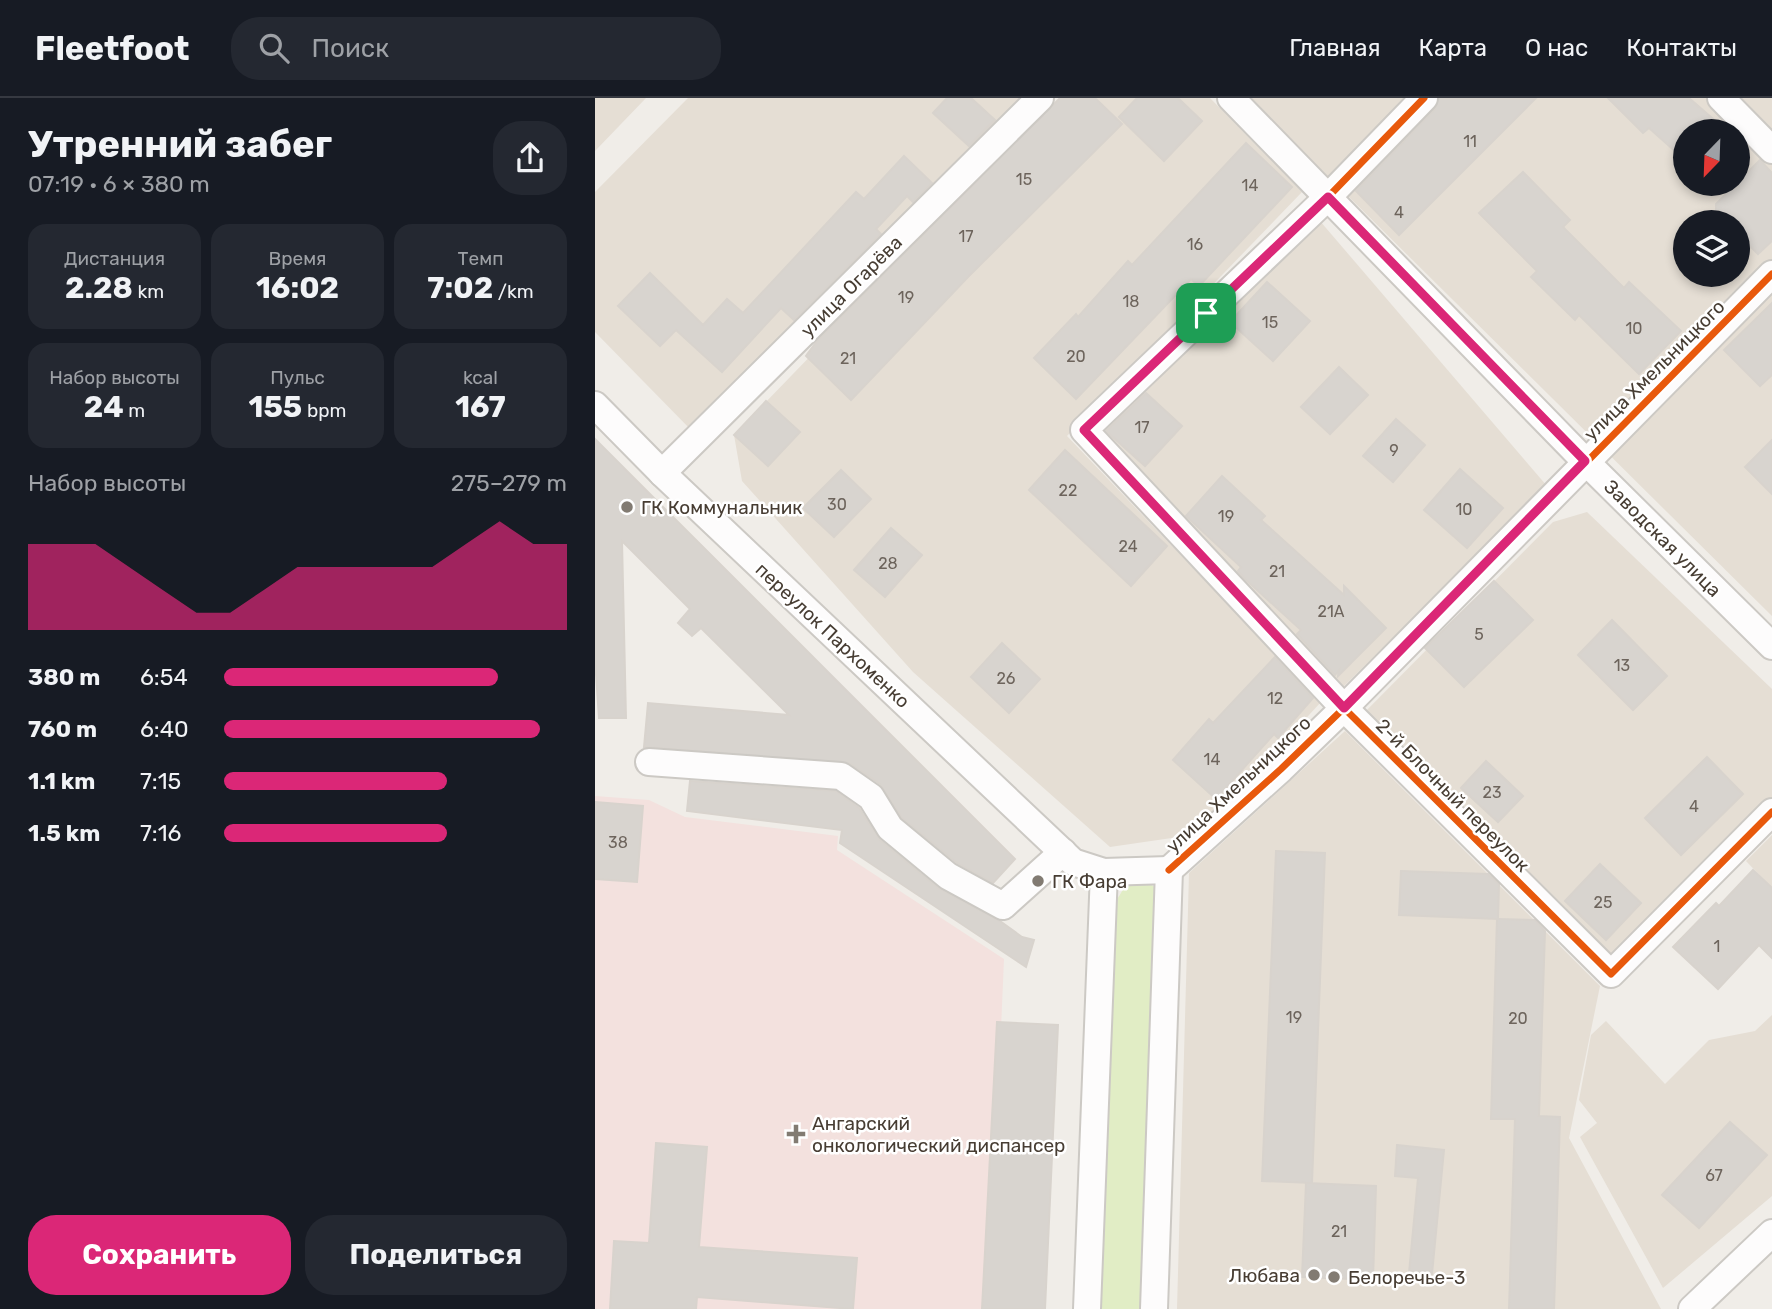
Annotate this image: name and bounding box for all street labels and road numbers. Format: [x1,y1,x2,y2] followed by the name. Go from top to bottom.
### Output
[796,231,907,342] street label: улица Огарёва
[1579,295,1730,446] street label: улица Хмельницкого
[1599,475,1726,602] street label: Заводская улица
[751,558,915,713] street label: переулок Пархоменко
[1161,711,1316,857] street label: улица Хмельницкого
[1371,714,1534,877] street label: 2-й Блочный переулок

